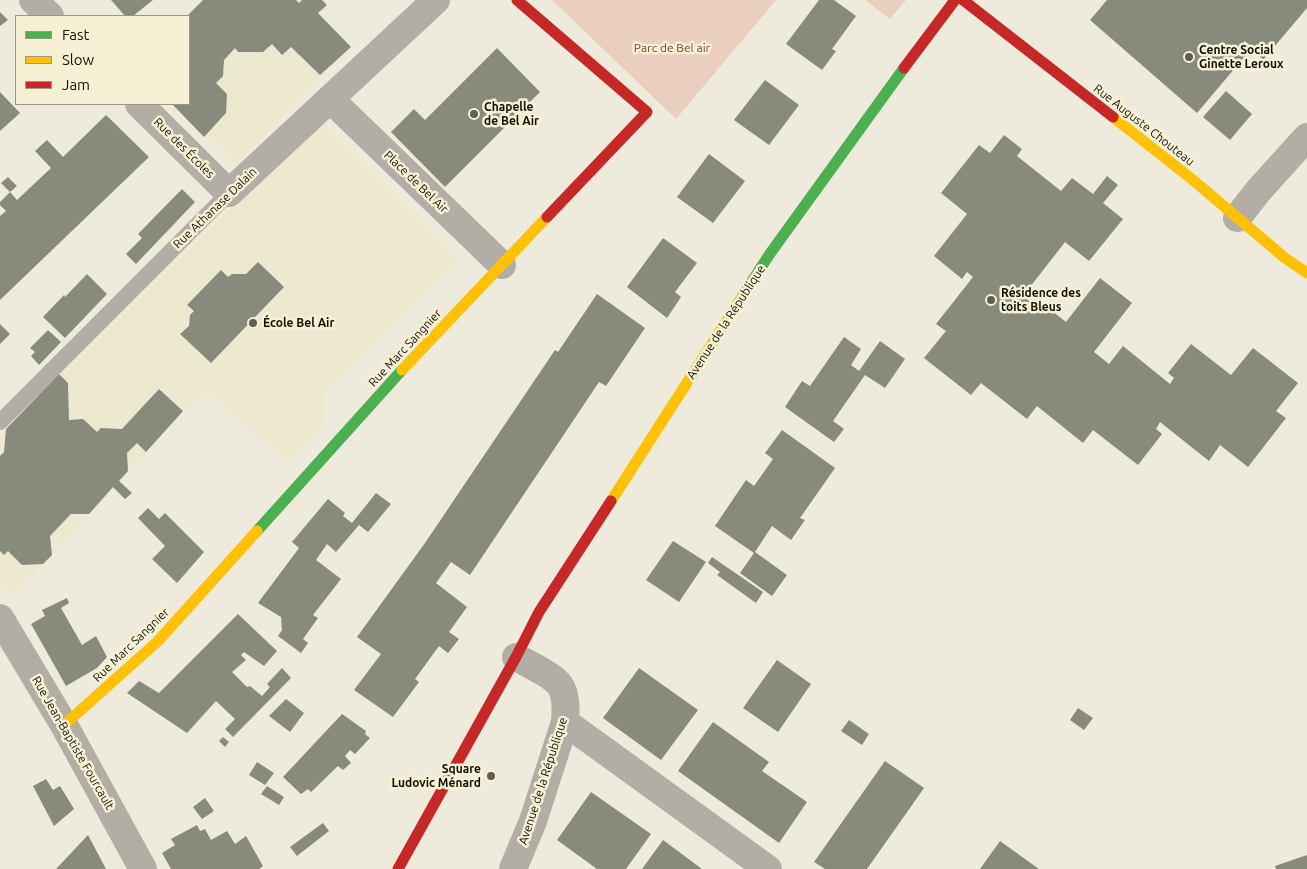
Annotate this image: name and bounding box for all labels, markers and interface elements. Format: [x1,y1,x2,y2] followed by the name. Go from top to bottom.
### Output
[15,15,190,105] legend
[62,26,89,43] text: Fast
[634,41,710,55] park label: Parc de Bel air
[1199,43,1284,71] place label: Centre Social Ginette Leroux
[62,51,94,68] text: Slow
[1183,51,1195,63] marker: Centre Social Ginette Leroux
[62,76,90,93] text: Jam
[1091,81,1197,169] street label: Rue Auguste Chouteau
[484,100,539,128] place label: Chapelle de Bel Air
[468,108,480,120] marker: Chapelle de Bel Air
[151,115,217,181] street label: Rue des Écoles
[381,148,451,216] street label: Place de Bel Air
[170,164,260,252] street label: Rue Athanase Dalain
[684,262,768,382] street label: Avenue de la République
[1001,286,1081,314] place label: Résidence des toits Bleus
[985,294,997,306] marker: Résidence des toits Bleus
[366,306,444,390] street label: Rue Marc Sangnier
[263,316,334,330] place label: École Bel Air
[247,317,259,329] marker: École Bel Air
[90,605,172,685] street label: Rue Marc Sangnier
[29,674,117,812] street label: Rue Jean-Baptiste Fourcault
[516,715,570,847] street label: Avenue de la République
[391,762,481,790] place label: Square Ludovic Ménard
[485,770,497,782] marker: Square Ludovic Ménard

